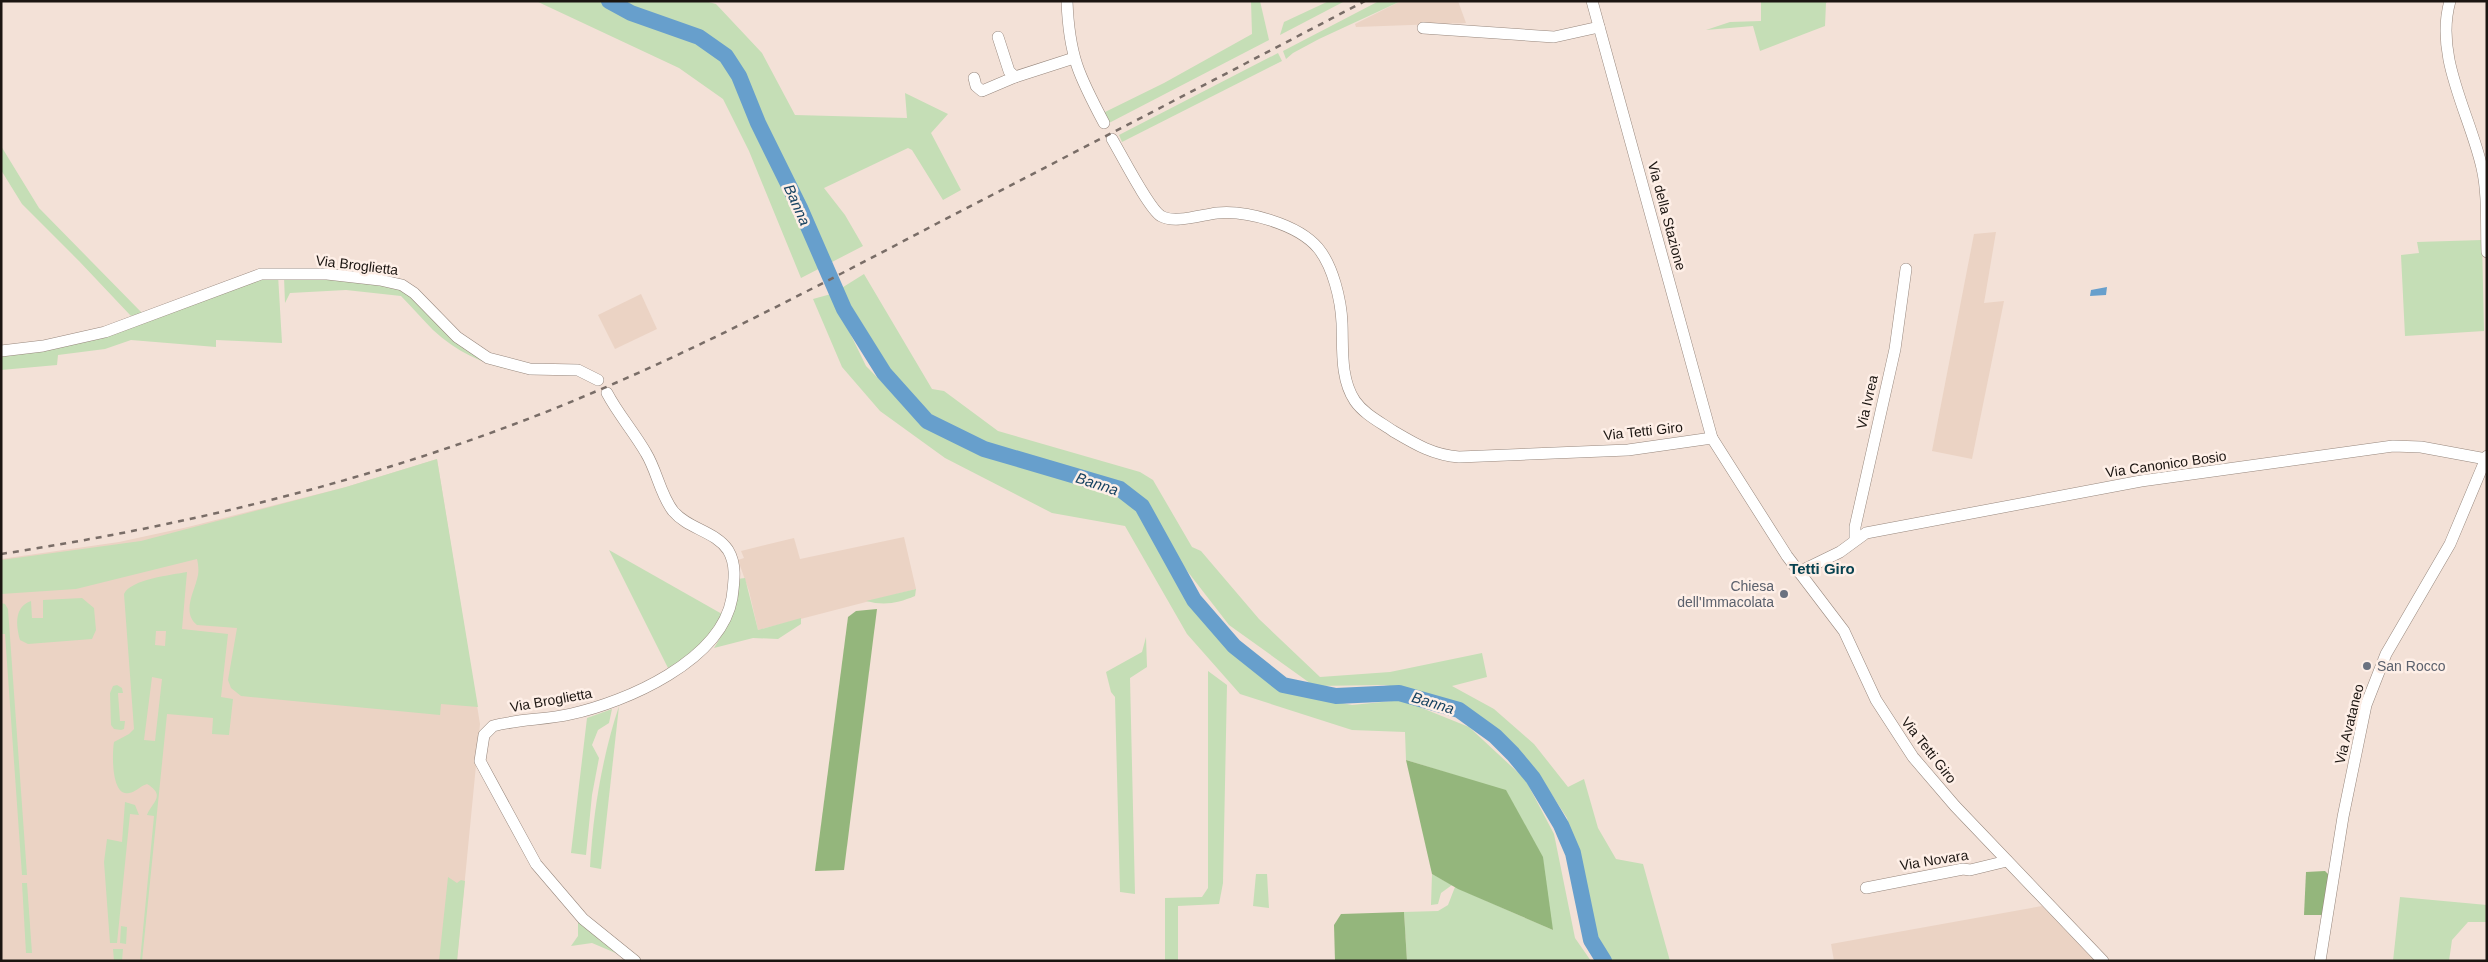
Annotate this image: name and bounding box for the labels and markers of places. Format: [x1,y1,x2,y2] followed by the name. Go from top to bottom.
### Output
[1677,578,1774,610] place label: Chiesa dell'Immacolata
[1778,588,1790,600] marker: Chiesa dell'Immacolata
[2377,658,2446,674] place label: San Rocco
[2361,660,2373,672] marker: San Rocco

